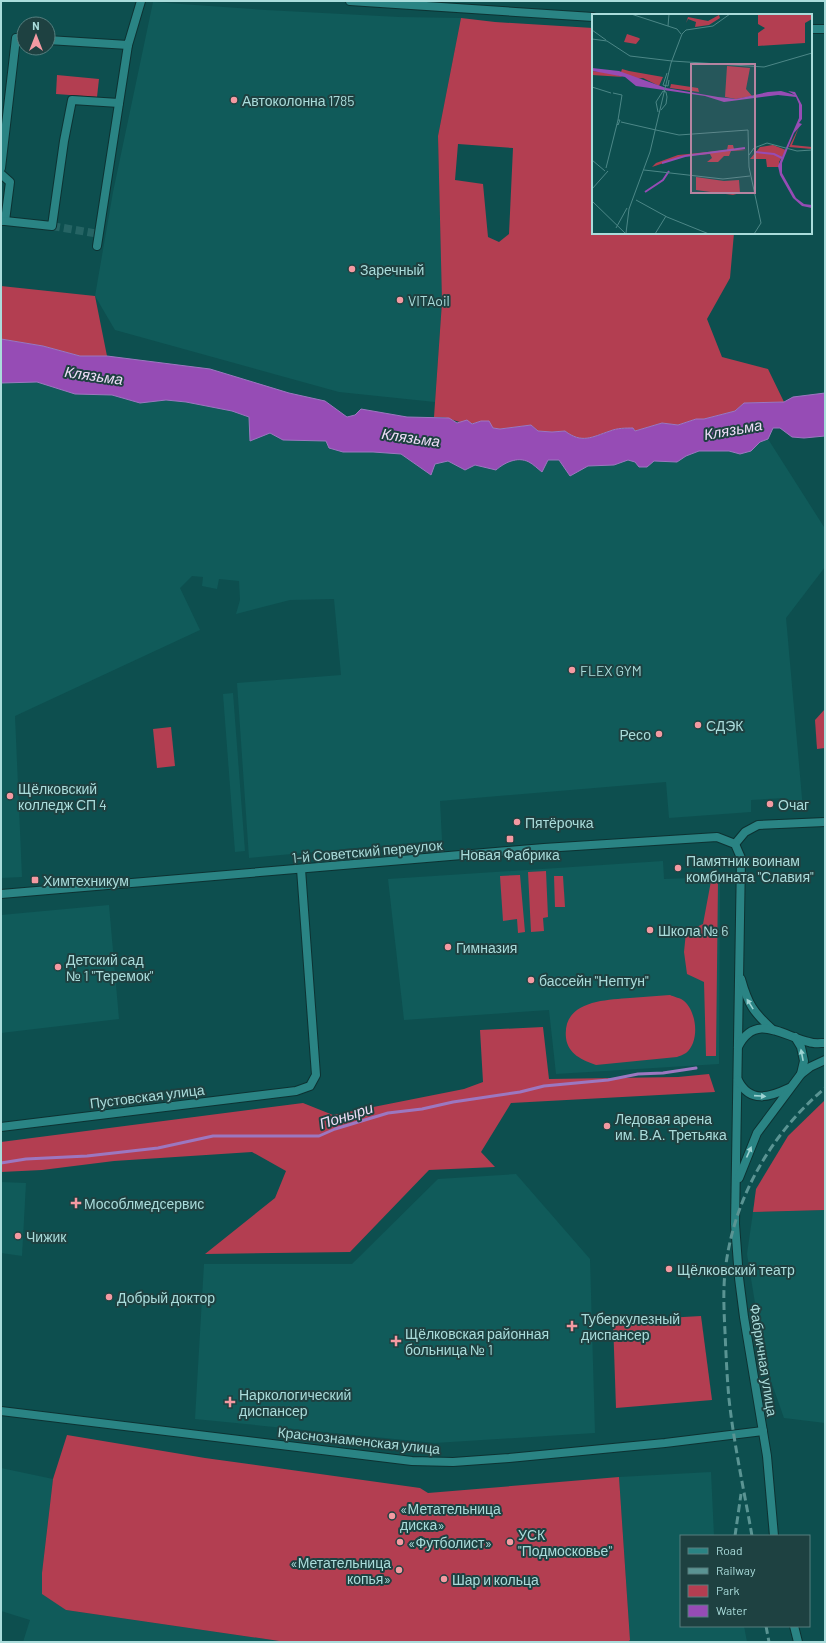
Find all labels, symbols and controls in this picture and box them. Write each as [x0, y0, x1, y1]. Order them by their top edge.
inset map [592, 14, 812, 234]
north arrow [16, 16, 56, 56]
text: N [32, 19, 40, 32]
place label: Автоколонна 1785 [242, 92, 354, 109]
marker: Автоколонна 1785 [229, 95, 239, 105]
place label: Заречный [360, 261, 424, 278]
marker: Заречный [347, 264, 357, 274]
place label: VITAoil [408, 292, 450, 309]
marker: VITAoil [395, 295, 405, 305]
water label: Клязьма [64, 362, 124, 388]
water label: Клязьма [702, 415, 764, 443]
water label: Клязьма [381, 424, 441, 450]
place label: FLEX GYM [580, 662, 642, 679]
marker: FLEX GYM [567, 665, 577, 675]
place label: СДЭК [706, 717, 744, 734]
marker: СДЭК [693, 720, 703, 730]
place label: Ресо [620, 726, 651, 743]
marker: Ресо [654, 729, 664, 739]
place label: Щёлковский колледж СП 4 [18, 780, 107, 813]
marker: Щёлковский колледж СП 4 [5, 791, 15, 801]
place label: Очаг [778, 796, 809, 813]
marker: Очаг [765, 799, 775, 809]
place label: Пятёрочка [525, 814, 594, 831]
marker: Пятёрочка [512, 817, 522, 827]
marker: Новая Фабрика [505, 834, 515, 844]
street label: 1-й Советский переулок [291, 836, 444, 866]
place label: Новая Фабрика [460, 846, 560, 863]
place label: Памятник воинам комбината "Славия" [686, 852, 814, 885]
marker: Памятник воинам комбината "Славия" [673, 863, 683, 873]
place label: Химтехникум [43, 872, 129, 889]
marker: Химтехникум [30, 875, 40, 885]
place label: Школа № 6 [658, 922, 728, 939]
marker: Школа № 6 [645, 925, 655, 935]
place label: Гимназия [456, 939, 517, 956]
marker: Гимназия [443, 942, 453, 952]
place label: Детский сад № 1 "Теремок" [66, 951, 154, 984]
marker: Детский сад № 1 "Теремок" [53, 962, 63, 972]
place label: бассейн "Нептун" [539, 972, 649, 989]
marker: бассейн "Нептун" [526, 975, 536, 985]
one-way arrow [746, 998, 753, 1009]
one-way arrow [799, 1049, 805, 1061]
street label: Пустовская улица [89, 1081, 205, 1111]
one-way arrow [754, 1092, 766, 1099]
water label: Поныри [317, 1098, 376, 1132]
place label: Ледовая арена им. В.А. Третьяка [615, 1110, 727, 1143]
marker: Ледовая арена им. В.А. Третьяка [602, 1121, 612, 1131]
one-way arrow [746, 1145, 752, 1157]
place label: Мособлмедсервис [84, 1195, 204, 1212]
marker: Мособлмедсервис [71, 1198, 81, 1208]
place label: Чижик [26, 1228, 67, 1245]
marker: Чижик [13, 1231, 23, 1241]
place label: Щёлковский театр [677, 1261, 795, 1278]
marker: Щёлковский театр [664, 1264, 674, 1274]
place label: Добрый доктор [117, 1289, 215, 1306]
marker: Добрый доктор [104, 1292, 114, 1302]
street label: Фабричная улица [747, 1303, 781, 1418]
place label: Туберкулезный диспансер [581, 1310, 680, 1343]
marker: Туберкулезный диспансер [566, 1320, 578, 1332]
place label: Щёлковская районная больница № 1 [405, 1325, 549, 1358]
marker: Щёлковская районная больница № 1 [390, 1335, 402, 1347]
place label: Наркологический диспансер [239, 1386, 351, 1419]
marker: Наркологический диспансер [224, 1396, 236, 1408]
street label: Краснознаменская улица [277, 1423, 441, 1457]
place label: «Метательница диска» [400, 1500, 501, 1533]
marker: «Метательница диска» [387, 1511, 397, 1521]
place label: УСК "Подмосковье" [518, 1526, 612, 1559]
place label: «Футболист» [408, 1534, 492, 1551]
legend [680, 1535, 810, 1627]
marker: «Футболист» [395, 1537, 405, 1547]
marker: УСК "Подмосковье" [505, 1537, 515, 1547]
text: Road [716, 1543, 743, 1557]
place label: «Метательница копья» [290, 1554, 391, 1587]
text: Railway [716, 1563, 756, 1577]
marker: «Метательница копья» [394, 1565, 404, 1575]
place label: Шар и кольца [452, 1571, 539, 1588]
marker: Шар и кольца [439, 1574, 449, 1584]
text: Park [716, 1583, 740, 1597]
text: Water [716, 1603, 748, 1617]

